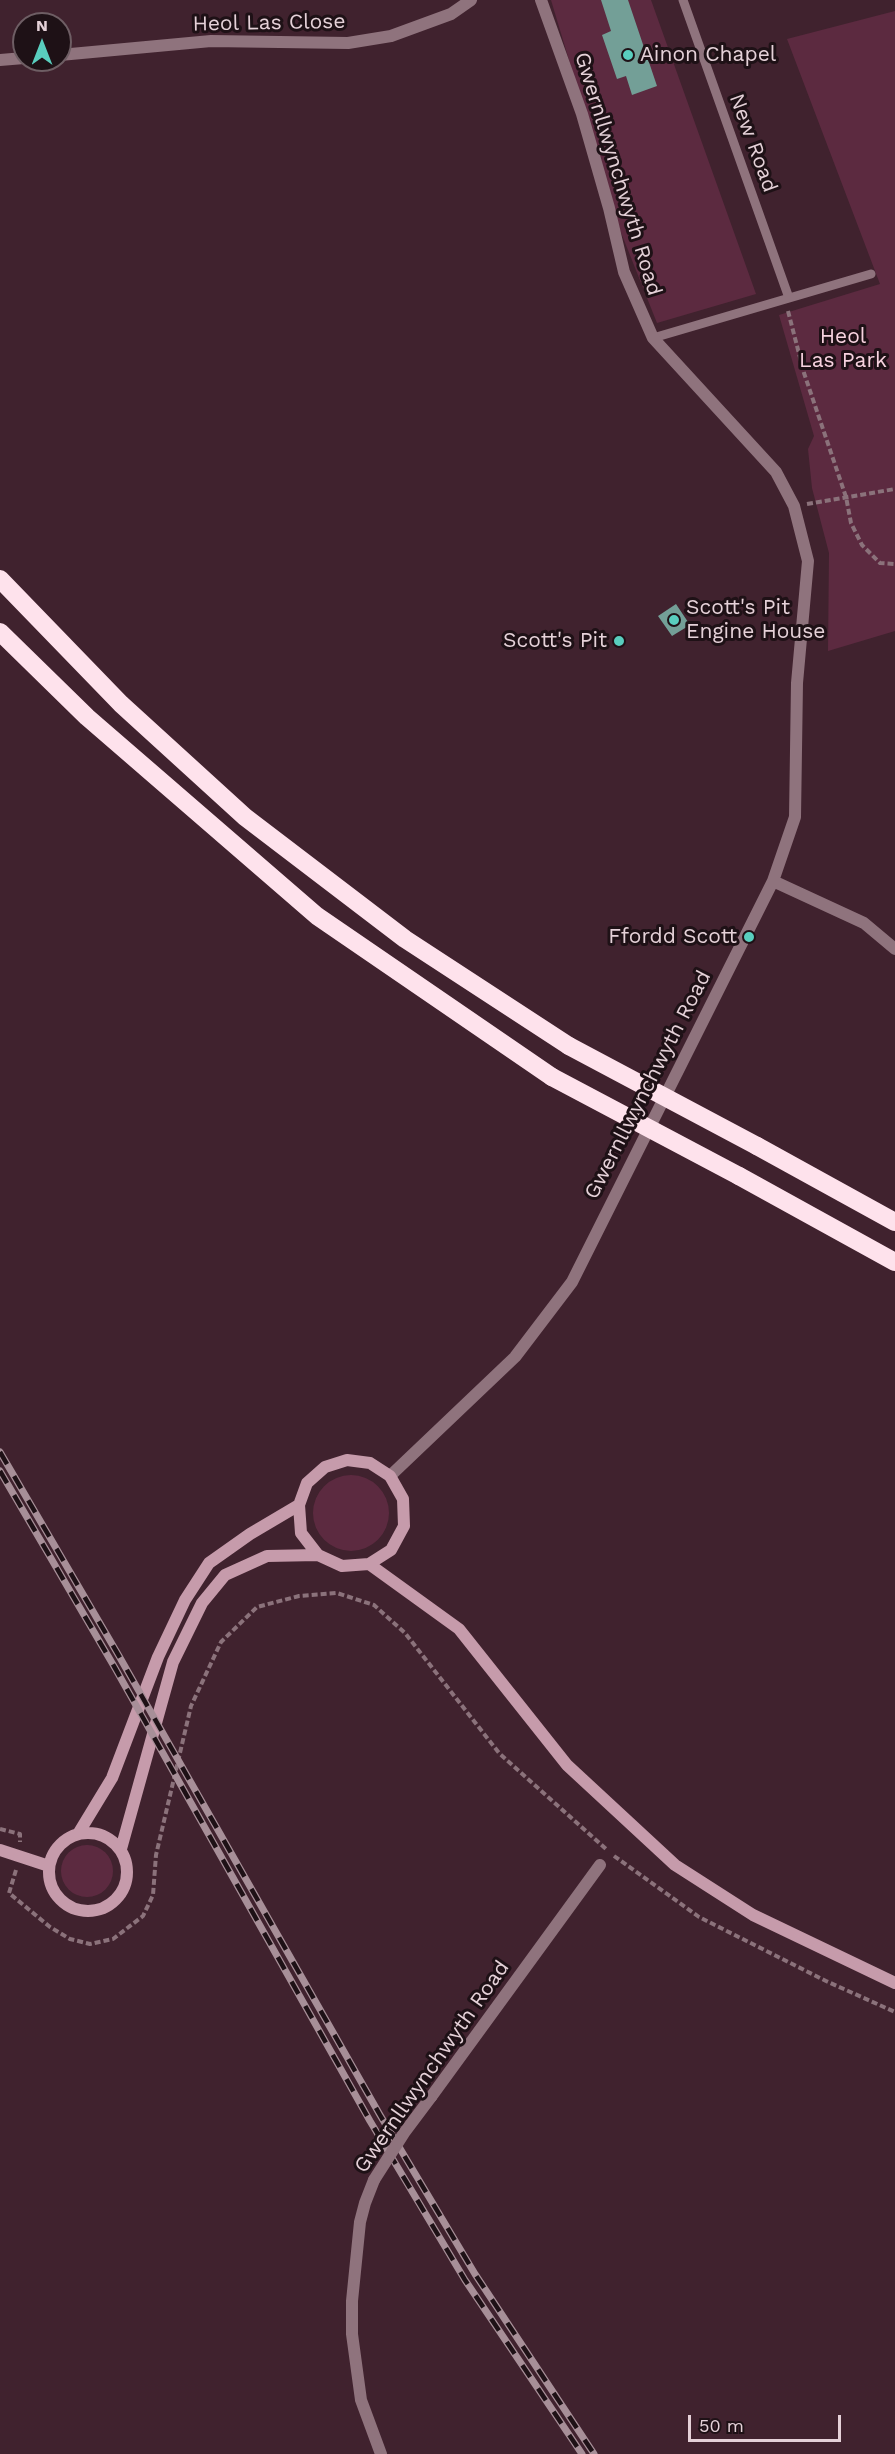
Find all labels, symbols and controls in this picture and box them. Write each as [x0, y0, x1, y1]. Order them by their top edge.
street label: Heol Las Close [192, 9, 346, 37]
north arrow [12, 12, 72, 72]
text: N [36, 16, 48, 35]
place label: Ainon Chapel [640, 42, 776, 68]
marker: Ainon Chapel [621, 48, 635, 62]
street label: Gwernllwynchwyth Road [569, 49, 667, 299]
street label: New Road [724, 90, 782, 196]
park label: Heol Las Park [799, 324, 887, 374]
place label: Scott's Pit Engine House [686, 595, 825, 645]
marker: Scott's Pit Engine House [667, 613, 681, 627]
place label: Scott's Pit [503, 628, 607, 654]
marker: Scott's Pit [612, 634, 626, 648]
place label: Ffordd Scott [608, 924, 737, 950]
marker: Ffordd Scott [742, 930, 756, 944]
street label: Gwernllwynchwyth Road [579, 966, 717, 1204]
street label: Gwernllwynchwyth Road [349, 1956, 515, 2178]
scale bar [691, 2403, 844, 2441]
text: 50 m [699, 2415, 744, 2436]

